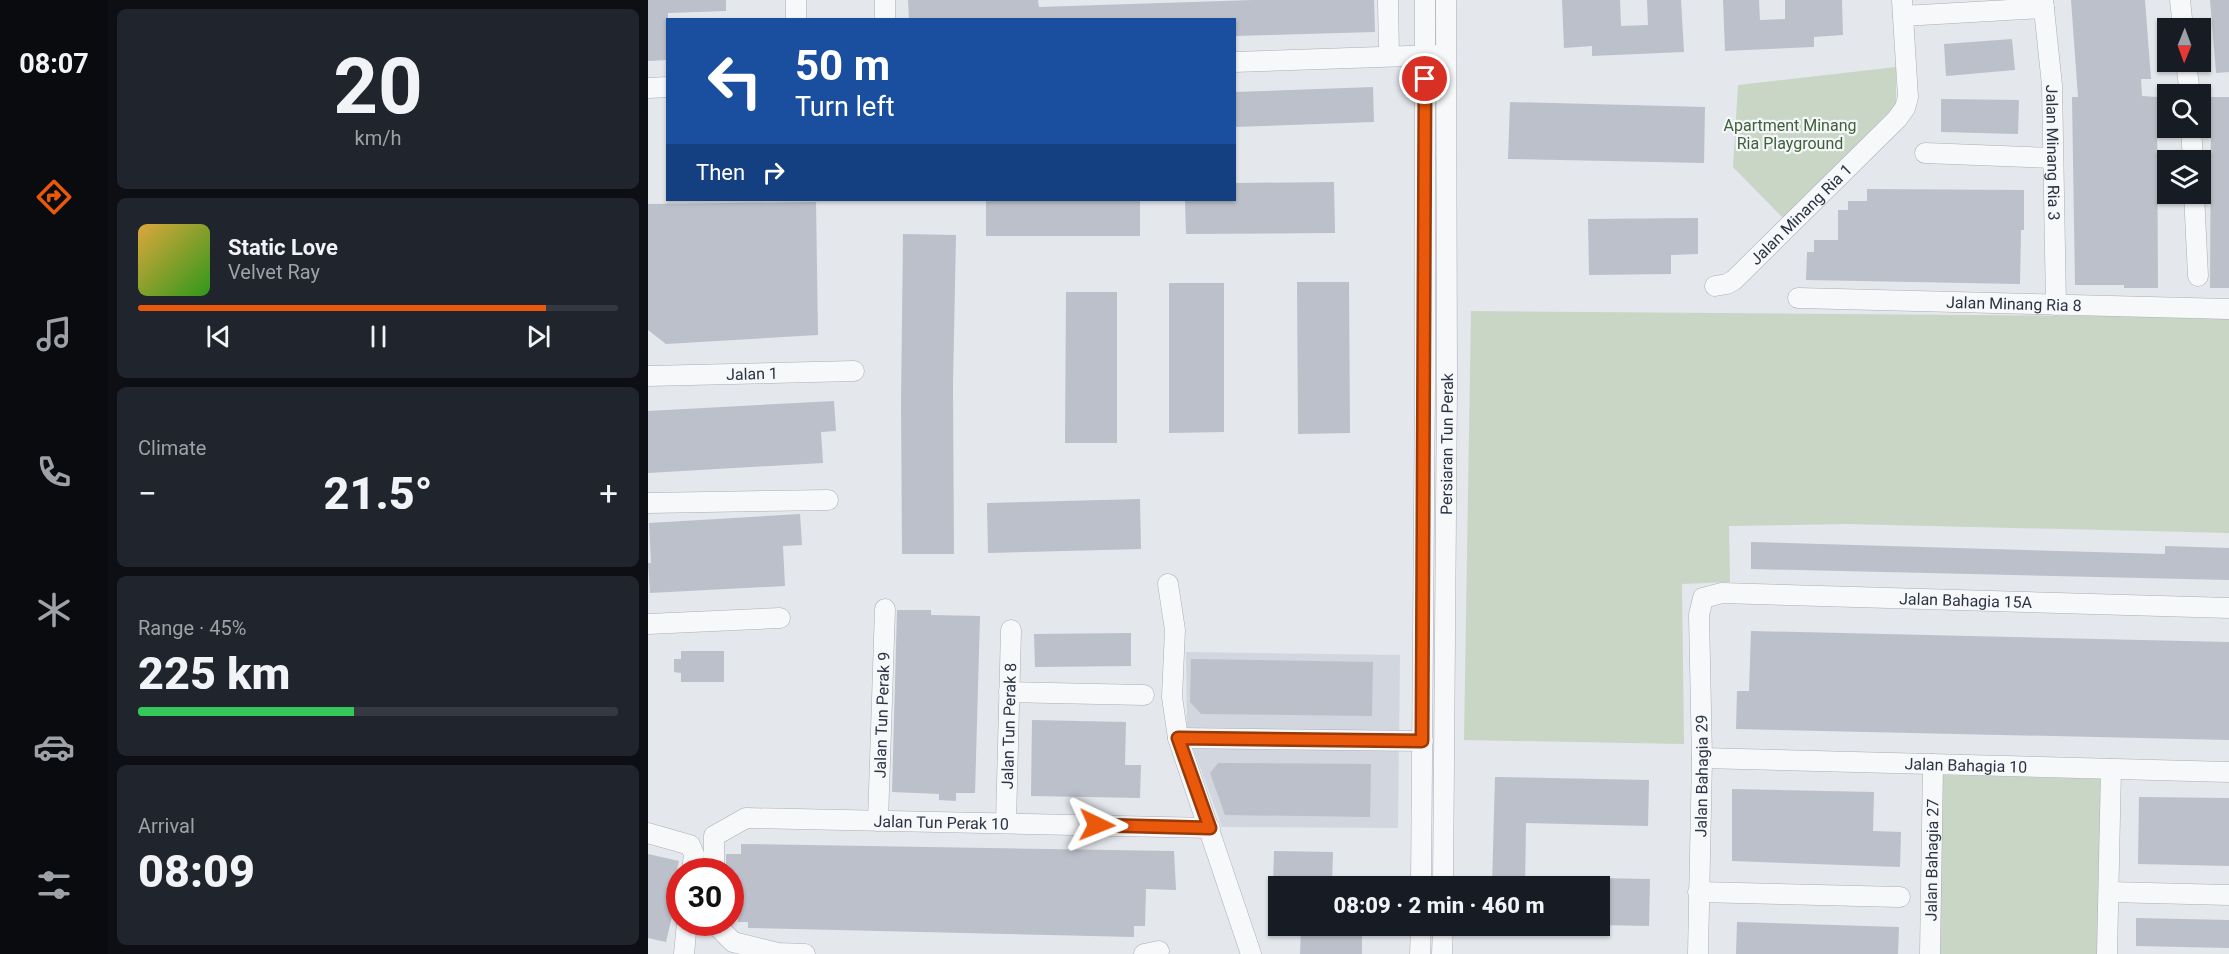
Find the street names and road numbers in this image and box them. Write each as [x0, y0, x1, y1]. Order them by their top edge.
street label: Jalan Minang Ria 3 [2042, 85, 2064, 220]
street label: Jalan Minang Ria 1 [1746, 160, 1856, 268]
street label: Jalan Minang Ria 8 [1946, 292, 2082, 315]
street label: Jalan 1 [726, 363, 778, 384]
street label: Persiaran Tun Perak [1436, 372, 1457, 515]
street label: Jalan Bahagia 15A [1899, 589, 2033, 612]
street label: Jalan Tun Perak 9 [870, 652, 893, 779]
street label: Jalan Tun Perak 8 [997, 663, 1020, 789]
street label: Jalan Bahagia 29 [1691, 715, 1712, 838]
street label: Jalan Bahagia 10 [1904, 754, 2027, 776]
street label: Jalan Bahagia 27 [1921, 799, 1942, 921]
street label: Jalan Tun Perak 10 [873, 811, 1009, 833]

